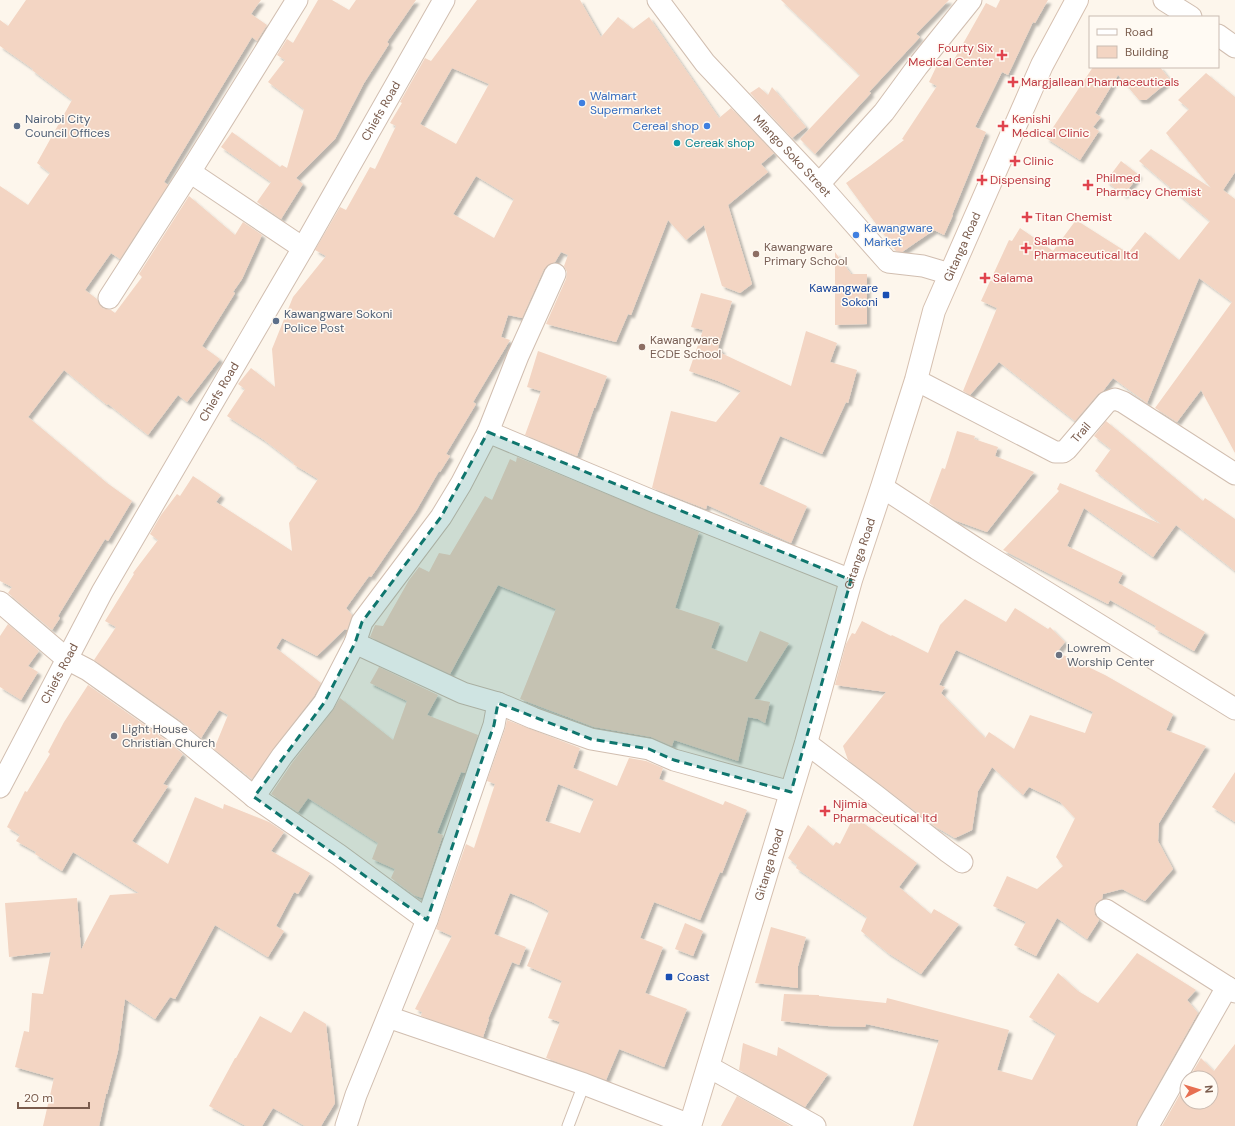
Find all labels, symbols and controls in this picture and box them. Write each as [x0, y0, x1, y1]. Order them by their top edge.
legend [1089, 16, 1219, 68]
text: Road [1125, 24, 1153, 40]
place label: Fourty Six Medical Center [908, 40, 994, 70]
text: Building [1125, 44, 1169, 60]
marker: Fourty Six Medical Center [996, 49, 1008, 61]
place label: Margjallean Pharmaceuticals [1021, 74, 1179, 90]
marker: Margjallean Pharmaceuticals [1008, 77, 1018, 87]
street label: Chiefs Road [358, 78, 404, 144]
place label: Walmart Supermarket [590, 88, 661, 118]
marker: Walmart Supermarket [577, 98, 587, 108]
place label: Nairobi City Council Offices [25, 111, 110, 141]
street label: Mlango Soko Street [750, 111, 835, 201]
place label: Kenishi Medical Clinic [1012, 111, 1090, 141]
place label: Cereal shop [633, 118, 699, 134]
marker: Kenishi Medical Clinic [997, 120, 1009, 132]
marker: Nairobi City Council Offices [12, 121, 22, 131]
marker: Cereal shop [702, 121, 712, 131]
place label: Cereak shop [685, 135, 755, 151]
marker: Cereak shop [672, 138, 682, 148]
place label: Clinic [1023, 153, 1054, 169]
marker: Clinic [1010, 156, 1020, 166]
place label: Philmed Pharmacy Chemist [1096, 170, 1201, 200]
place label: Dispensing [990, 172, 1051, 188]
marker: Dispensing [977, 175, 987, 185]
marker: Philmed Pharmacy Chemist [1083, 180, 1093, 190]
street label: Gitanga Road [940, 209, 984, 284]
place label: Titan Chemist [1035, 209, 1113, 225]
marker: Titan Chemist [1022, 212, 1032, 222]
place label: Kawangware Market [864, 220, 933, 250]
marker: Kawangware Market [851, 230, 861, 240]
place label: Salama Pharmaceutical ltd [1034, 233, 1138, 263]
place label: Kawangware Primary School [764, 239, 847, 269]
marker: Salama Pharmaceutical ltd [1021, 243, 1031, 253]
marker: Kawangware Primary School [751, 249, 761, 259]
place label: Salama [993, 270, 1033, 286]
marker: Salama [980, 273, 990, 283]
place label: Kawangware Sokoni [809, 280, 878, 310]
marker: Kawangware Sokoni [881, 290, 891, 300]
place label: Kawangware Sokoni Police Post [284, 306, 393, 336]
marker: Kawangware Sokoni Police Post [271, 316, 281, 326]
place label: Kawangware ECDE School [650, 332, 721, 362]
marker: Kawangware ECDE School [637, 342, 647, 352]
street label: Chiefs Road [195, 359, 243, 424]
street label: Trail [1067, 419, 1094, 446]
street label: Gitanga Road [841, 516, 879, 591]
street label: Chiefs Road [37, 640, 82, 707]
place label: Lowrem Worship Center [1067, 640, 1155, 670]
marker: Lowrem Worship Center [1054, 650, 1064, 660]
place label: Light House Christian Church [122, 721, 215, 751]
marker: Light House Christian Church [109, 731, 119, 741]
place label: Njimia Pharmaceutical ltd [833, 796, 937, 826]
marker: Njimia Pharmaceutical ltd [820, 806, 830, 816]
street label: Gitanga Road [751, 827, 788, 903]
place label: Coast [677, 969, 710, 985]
marker: Coast [664, 972, 674, 982]
north arrow [1179, 1070, 1219, 1110]
scale bar [18, 1084, 89, 1110]
text: N [1202, 1085, 1216, 1094]
text: 20 m [24, 1090, 53, 1106]

